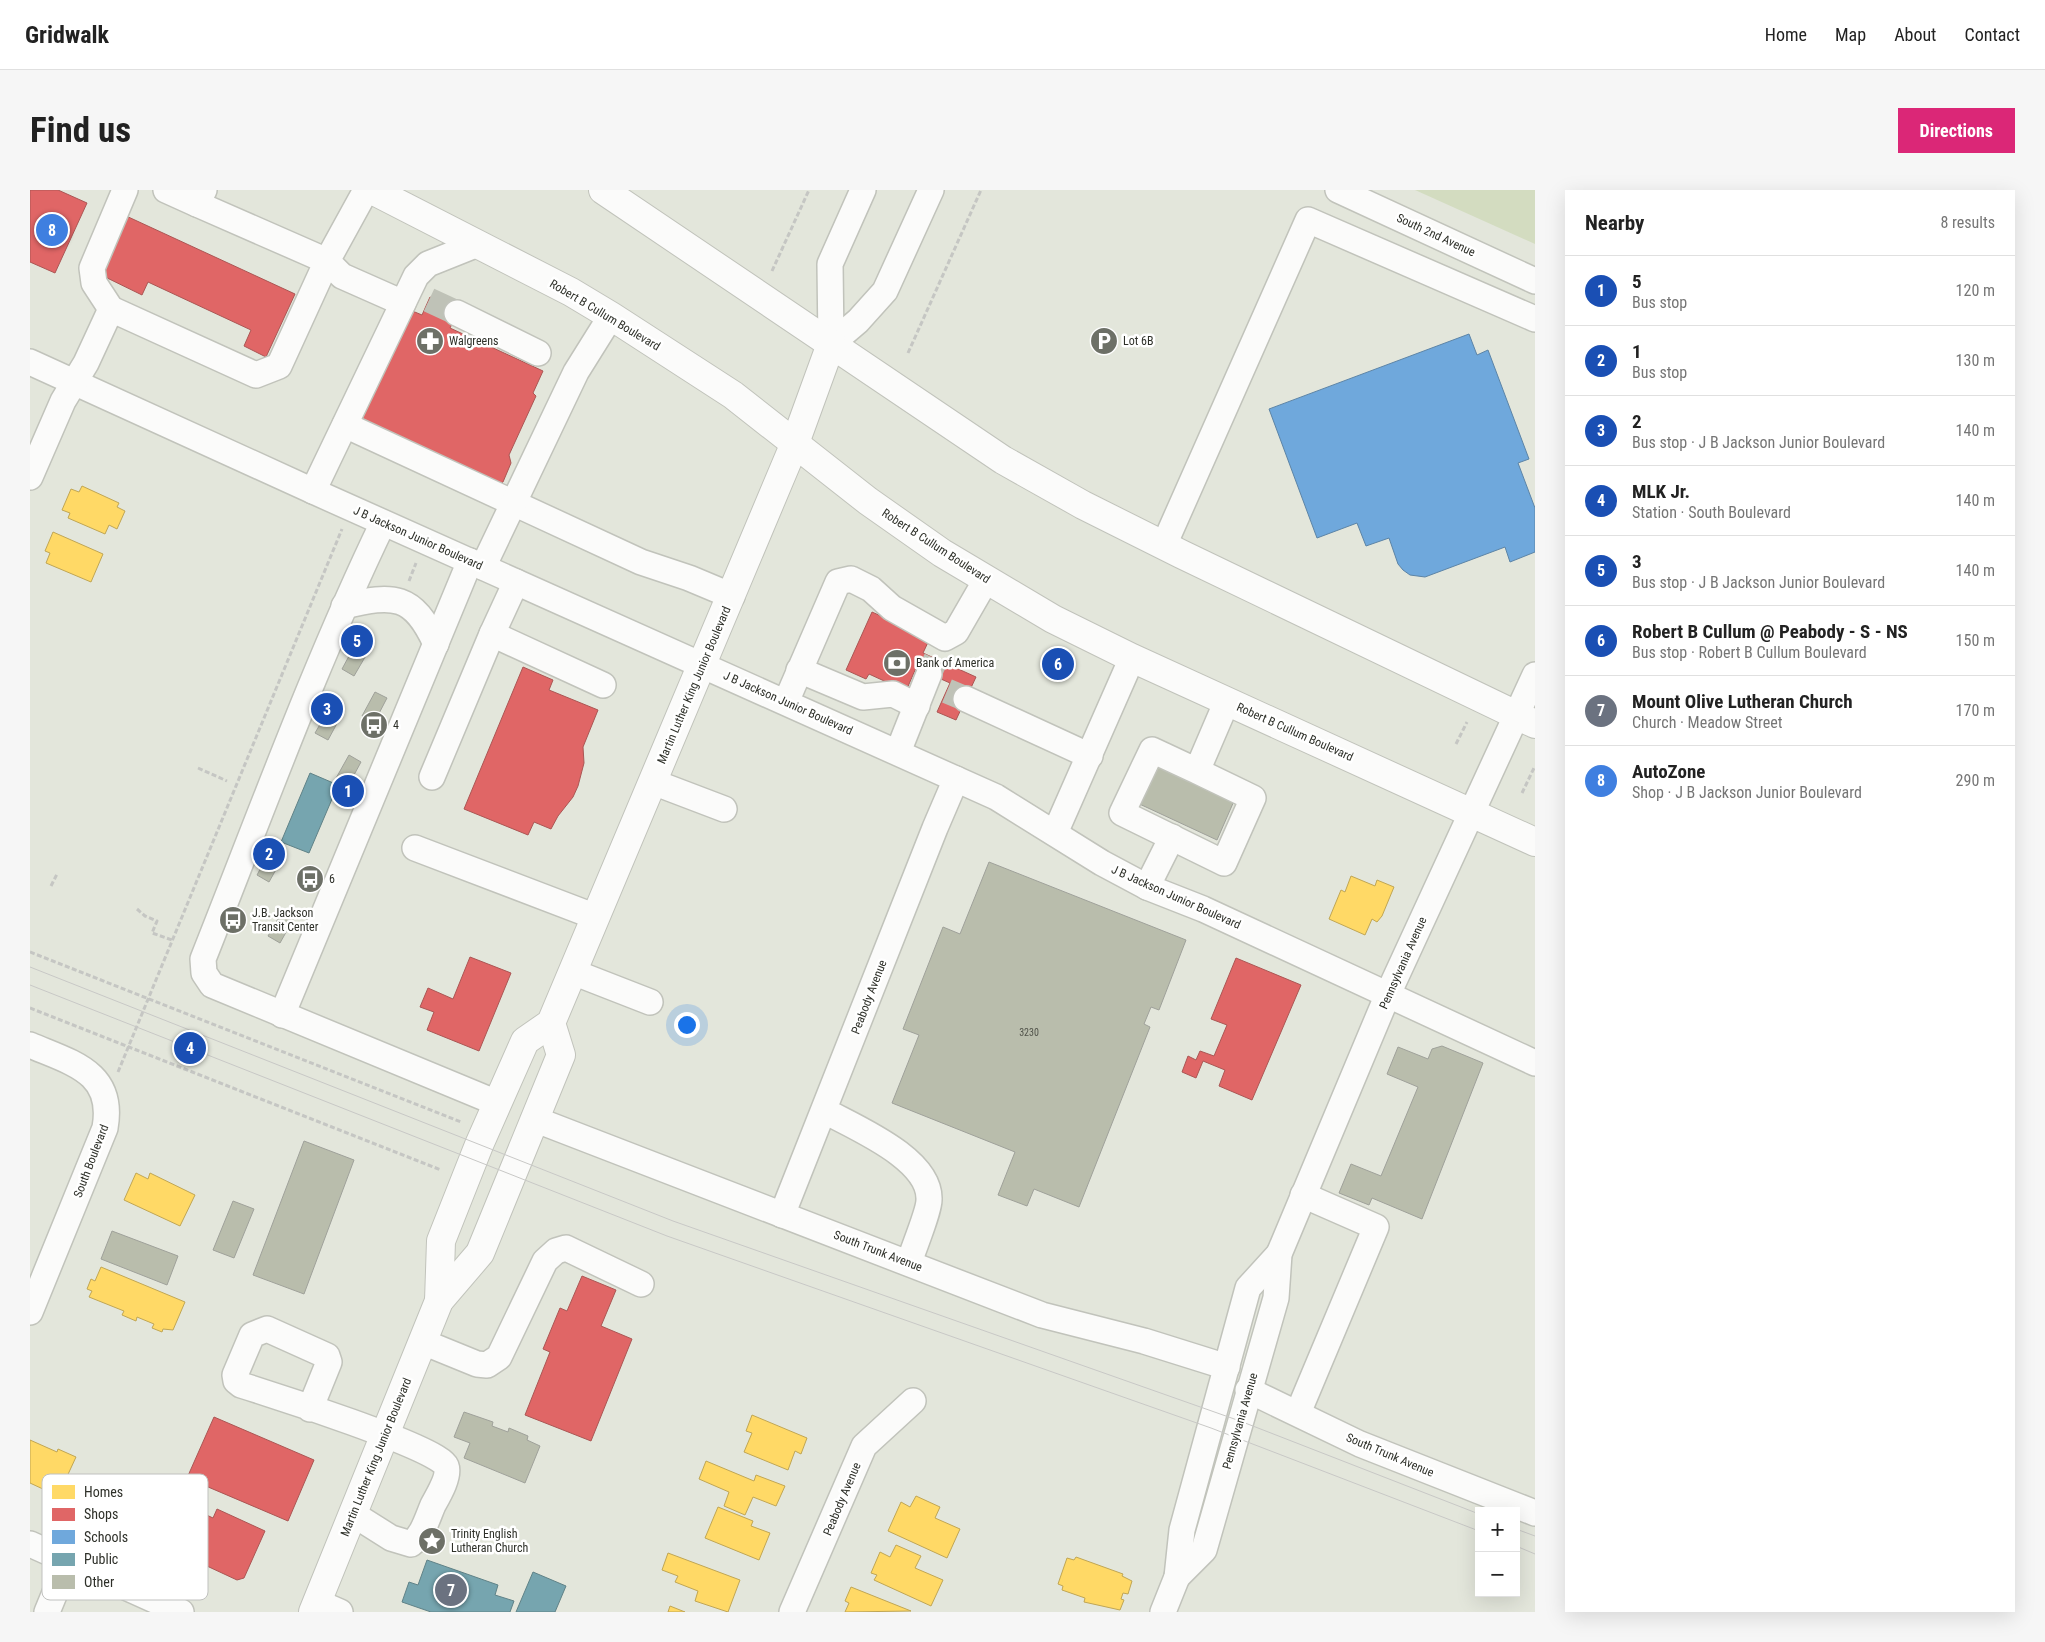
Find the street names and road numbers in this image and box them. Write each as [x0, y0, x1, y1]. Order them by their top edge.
street label: South 2nd Avenue [1394, 211, 1478, 259]
street label: Robert B Cullum Boulevard [547, 277, 663, 354]
street label: J B Jackson Junior Boulevard [351, 503, 485, 573]
street label: Robert B Cullum Boulevard [879, 506, 993, 586]
street label: Martin Luther King Junior Boulevard [654, 604, 734, 766]
street label: J B Jackson Junior Boulevard [721, 668, 855, 738]
street label: Robert B Cullum Boulevard [1235, 700, 1356, 764]
street label: J B Jackson Junior Boulevard [1109, 862, 1243, 932]
street label: Pennsylvania Avenue [1376, 914, 1430, 1011]
street label: Peabody Avenue [848, 958, 890, 1036]
street label: South Boulevard [71, 1122, 111, 1200]
street label: South Trunk Avenue [832, 1228, 925, 1274]
street label: Pennsylvania Avenue [1220, 1371, 1261, 1471]
street label: Martin Luther King Junior Boulevard [338, 1376, 414, 1538]
street label: South Trunk Avenue [1344, 1430, 1436, 1480]
street label: Peabody Avenue [820, 1460, 864, 1538]

